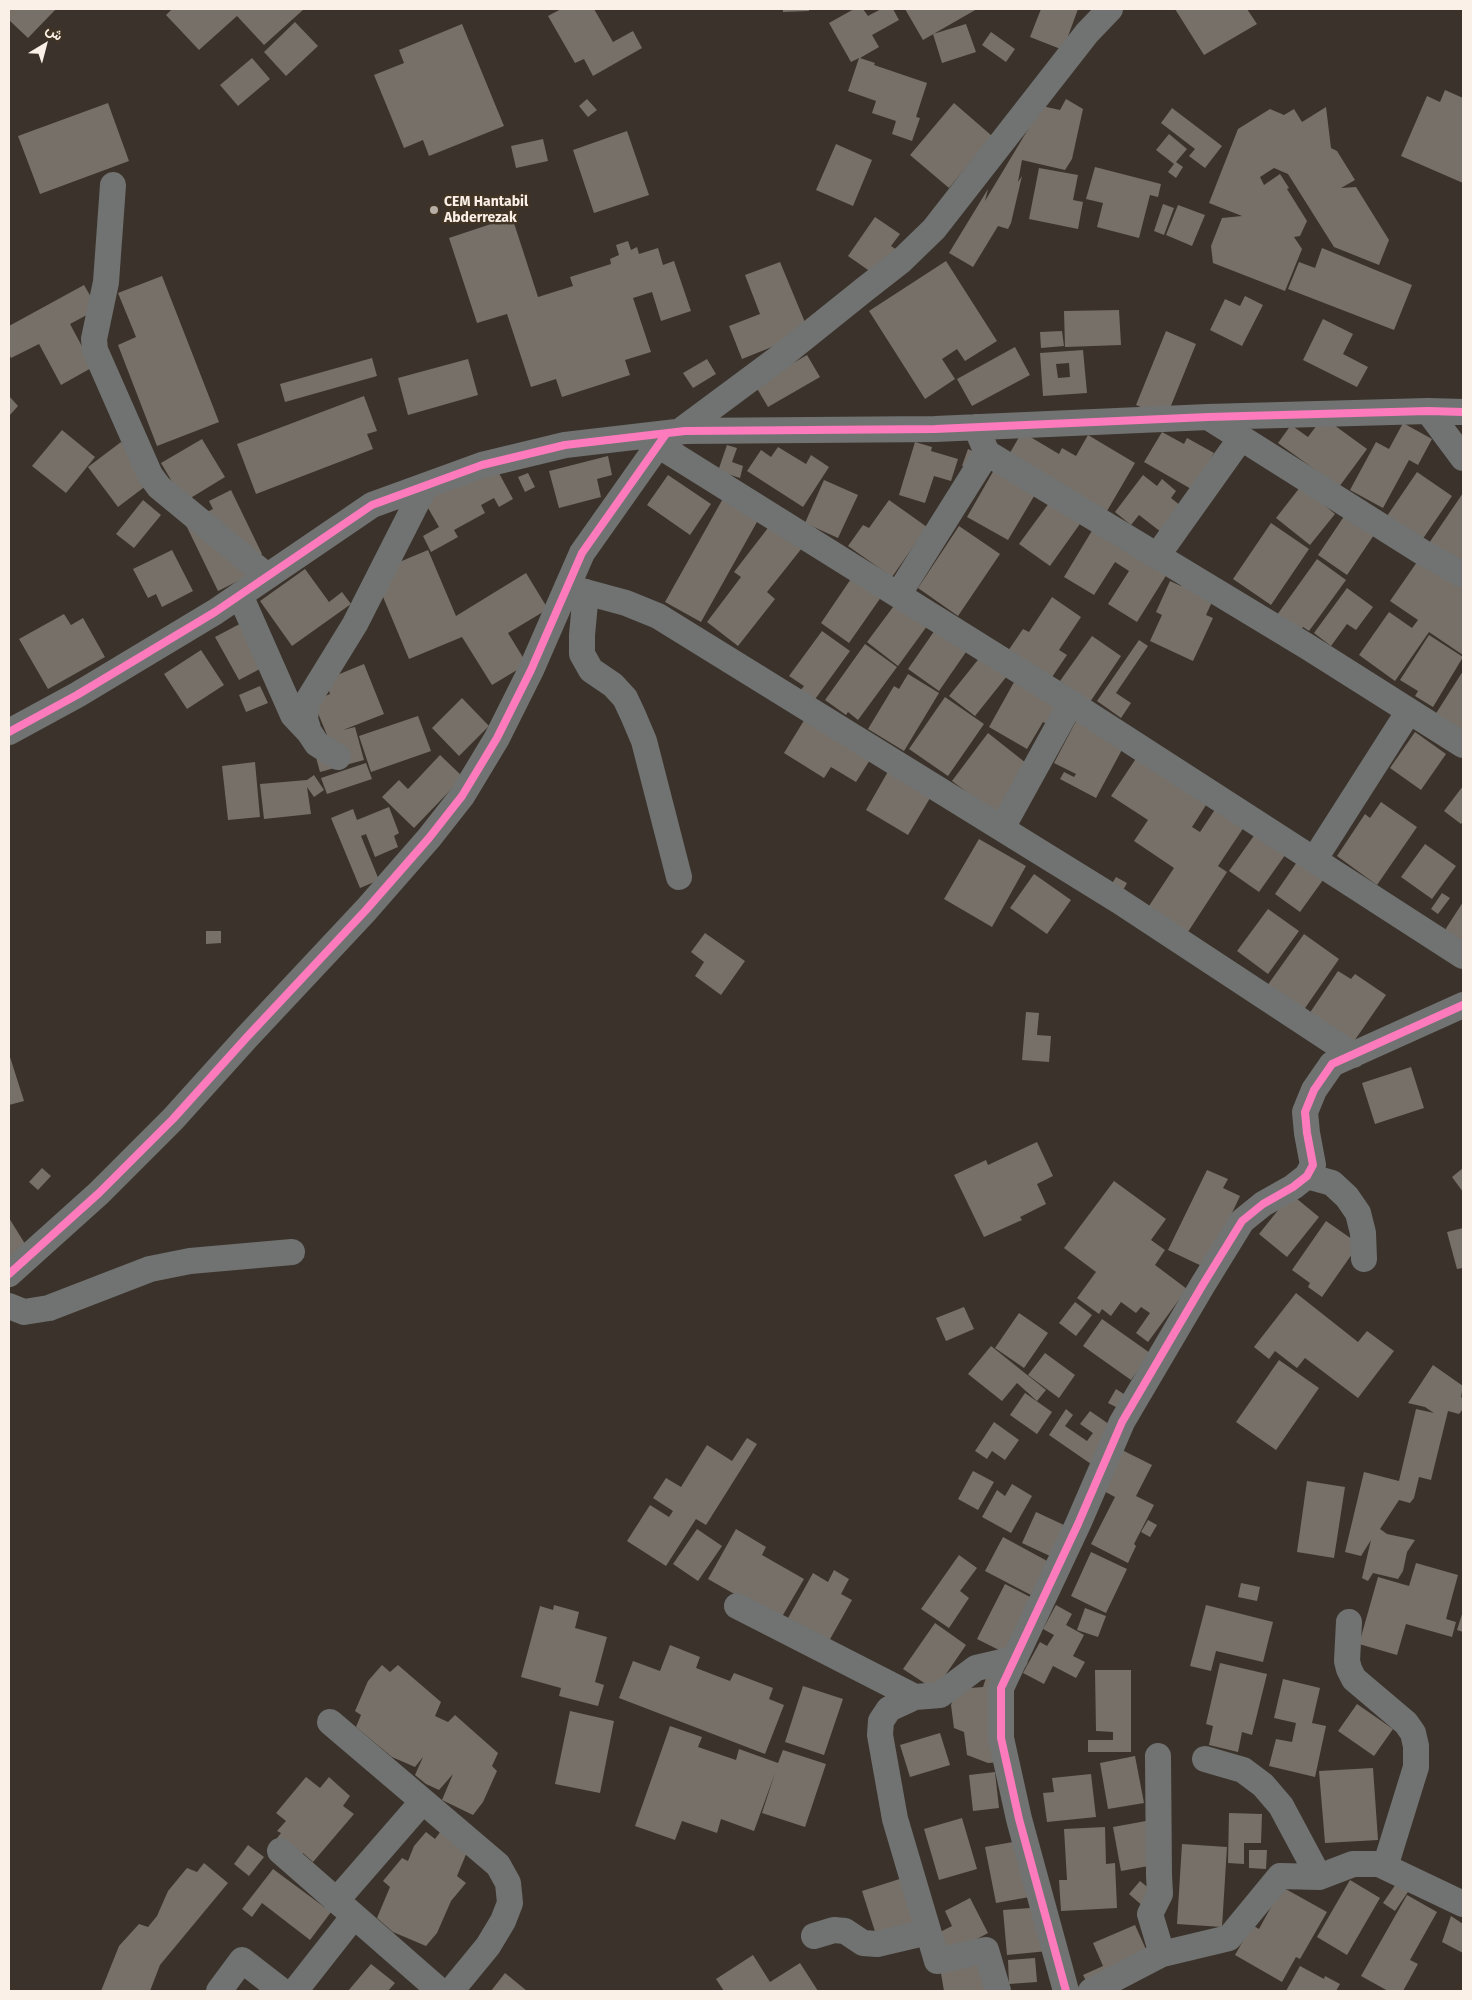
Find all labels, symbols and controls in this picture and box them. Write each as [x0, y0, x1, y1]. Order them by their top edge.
north arrow [20, 20, 70, 70]
text: ش [42, 21, 66, 44]
place label: CEM Hantabil Abderrezak [444, 194, 528, 226]
marker: CEM Hantabil Abderrezak [428, 204, 440, 216]

